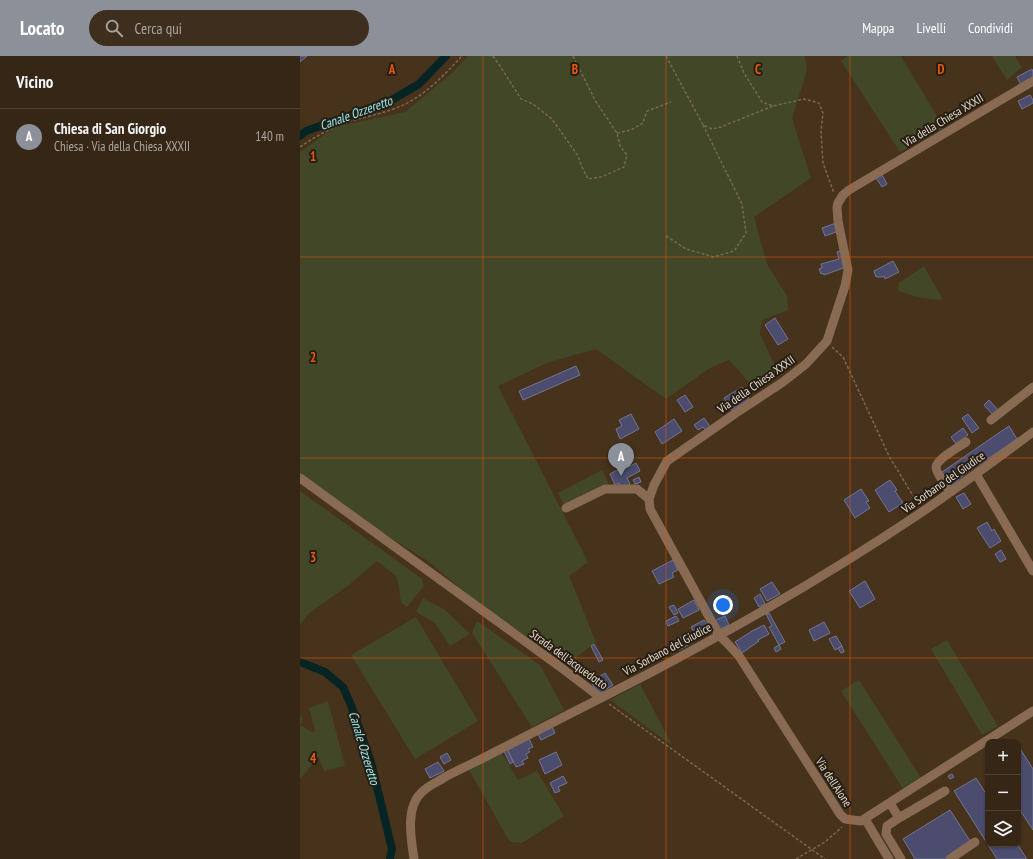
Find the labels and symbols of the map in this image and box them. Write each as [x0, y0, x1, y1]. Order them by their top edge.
text: A [388, 61, 396, 78]
text: B [572, 61, 578, 78]
text: C [755, 61, 761, 78]
text: D [938, 61, 945, 78]
street label: Via della Chiesa XXXII [899, 90, 986, 150]
water label: Canale Ozzeretto [317, 92, 396, 134]
text: 1 [310, 148, 316, 165]
text: 2 [310, 349, 316, 366]
street label: Via della Chiesa XXXII [714, 352, 798, 417]
pin: A [608, 443, 634, 476]
street label: Via Sorbano del Giudice [898, 448, 988, 517]
text: 3 [310, 549, 316, 566]
your location [713, 595, 733, 615]
street label: Via Sorbano del Giudice [619, 619, 714, 679]
street label: Strada dell'acquedotto [527, 626, 611, 692]
water label: Canale Ozzeretto [345, 709, 384, 788]
text: 4 [310, 750, 317, 767]
street label: Via dell'Aione [812, 754, 856, 810]

